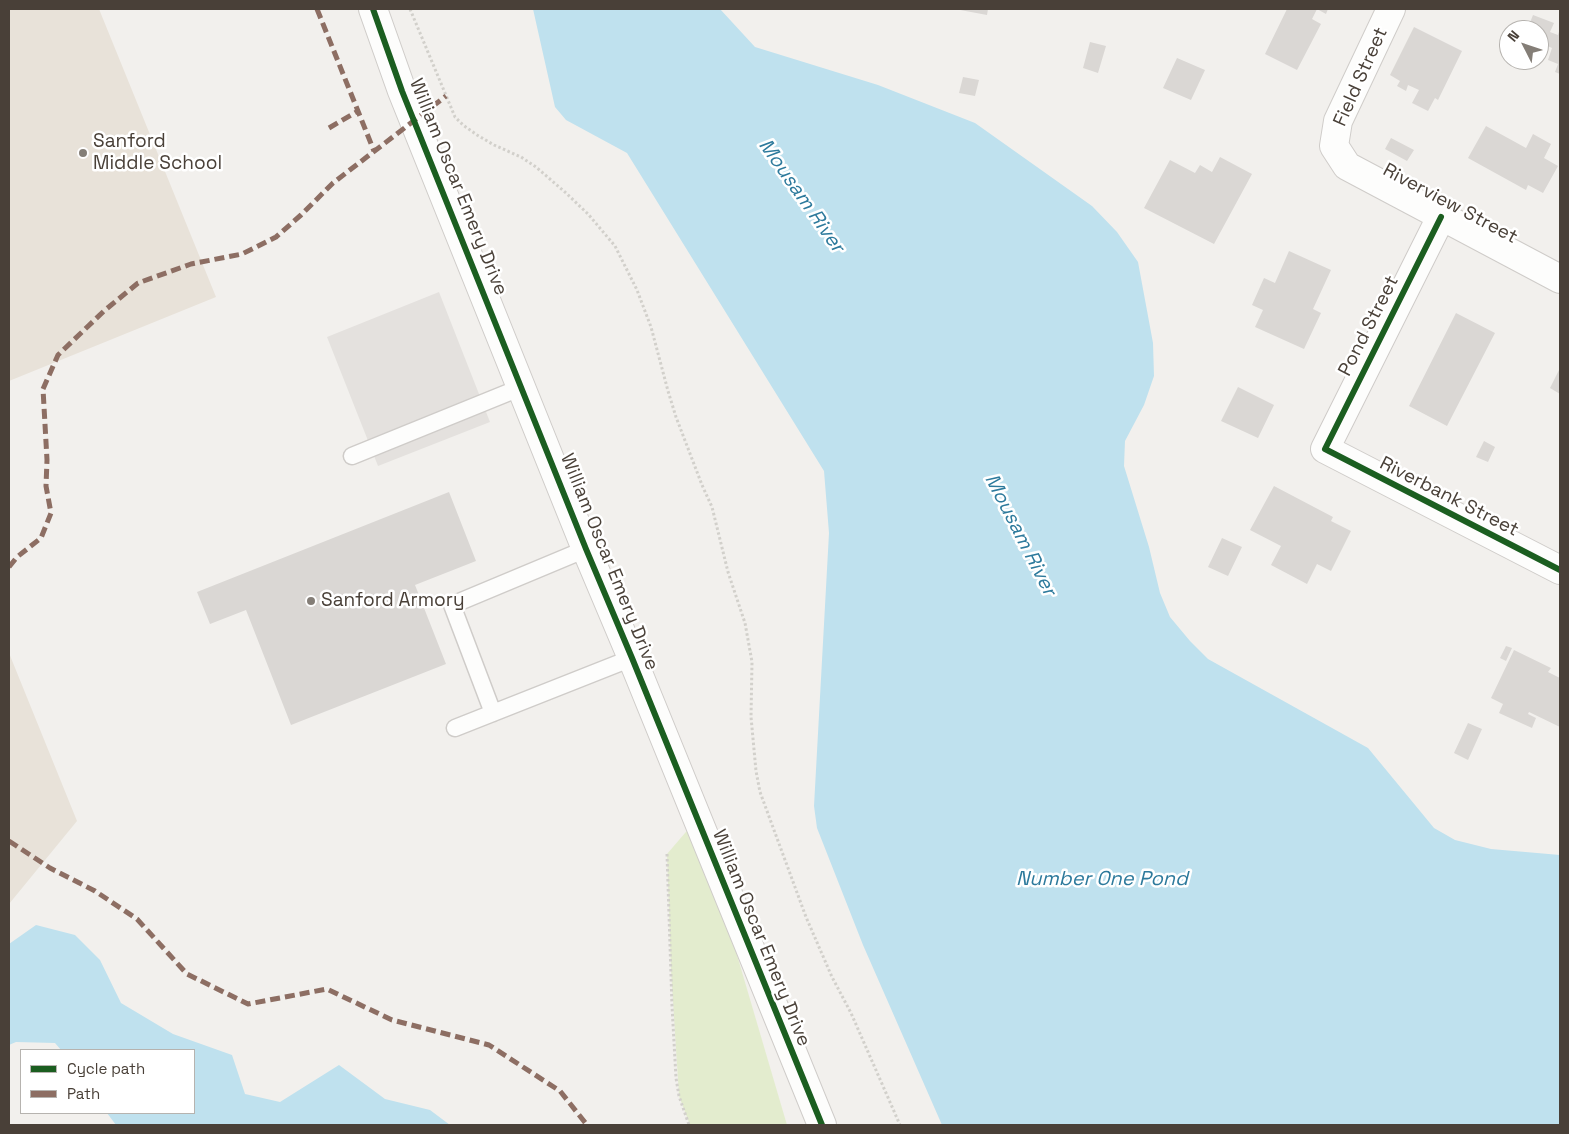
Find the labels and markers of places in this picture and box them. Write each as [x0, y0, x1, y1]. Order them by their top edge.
place label: Sanford Middle School [93, 131, 222, 175]
marker: Sanford Middle School [77, 147, 89, 159]
place label: Sanford Armory [321, 590, 465, 612]
marker: Sanford Armory [305, 595, 317, 607]

